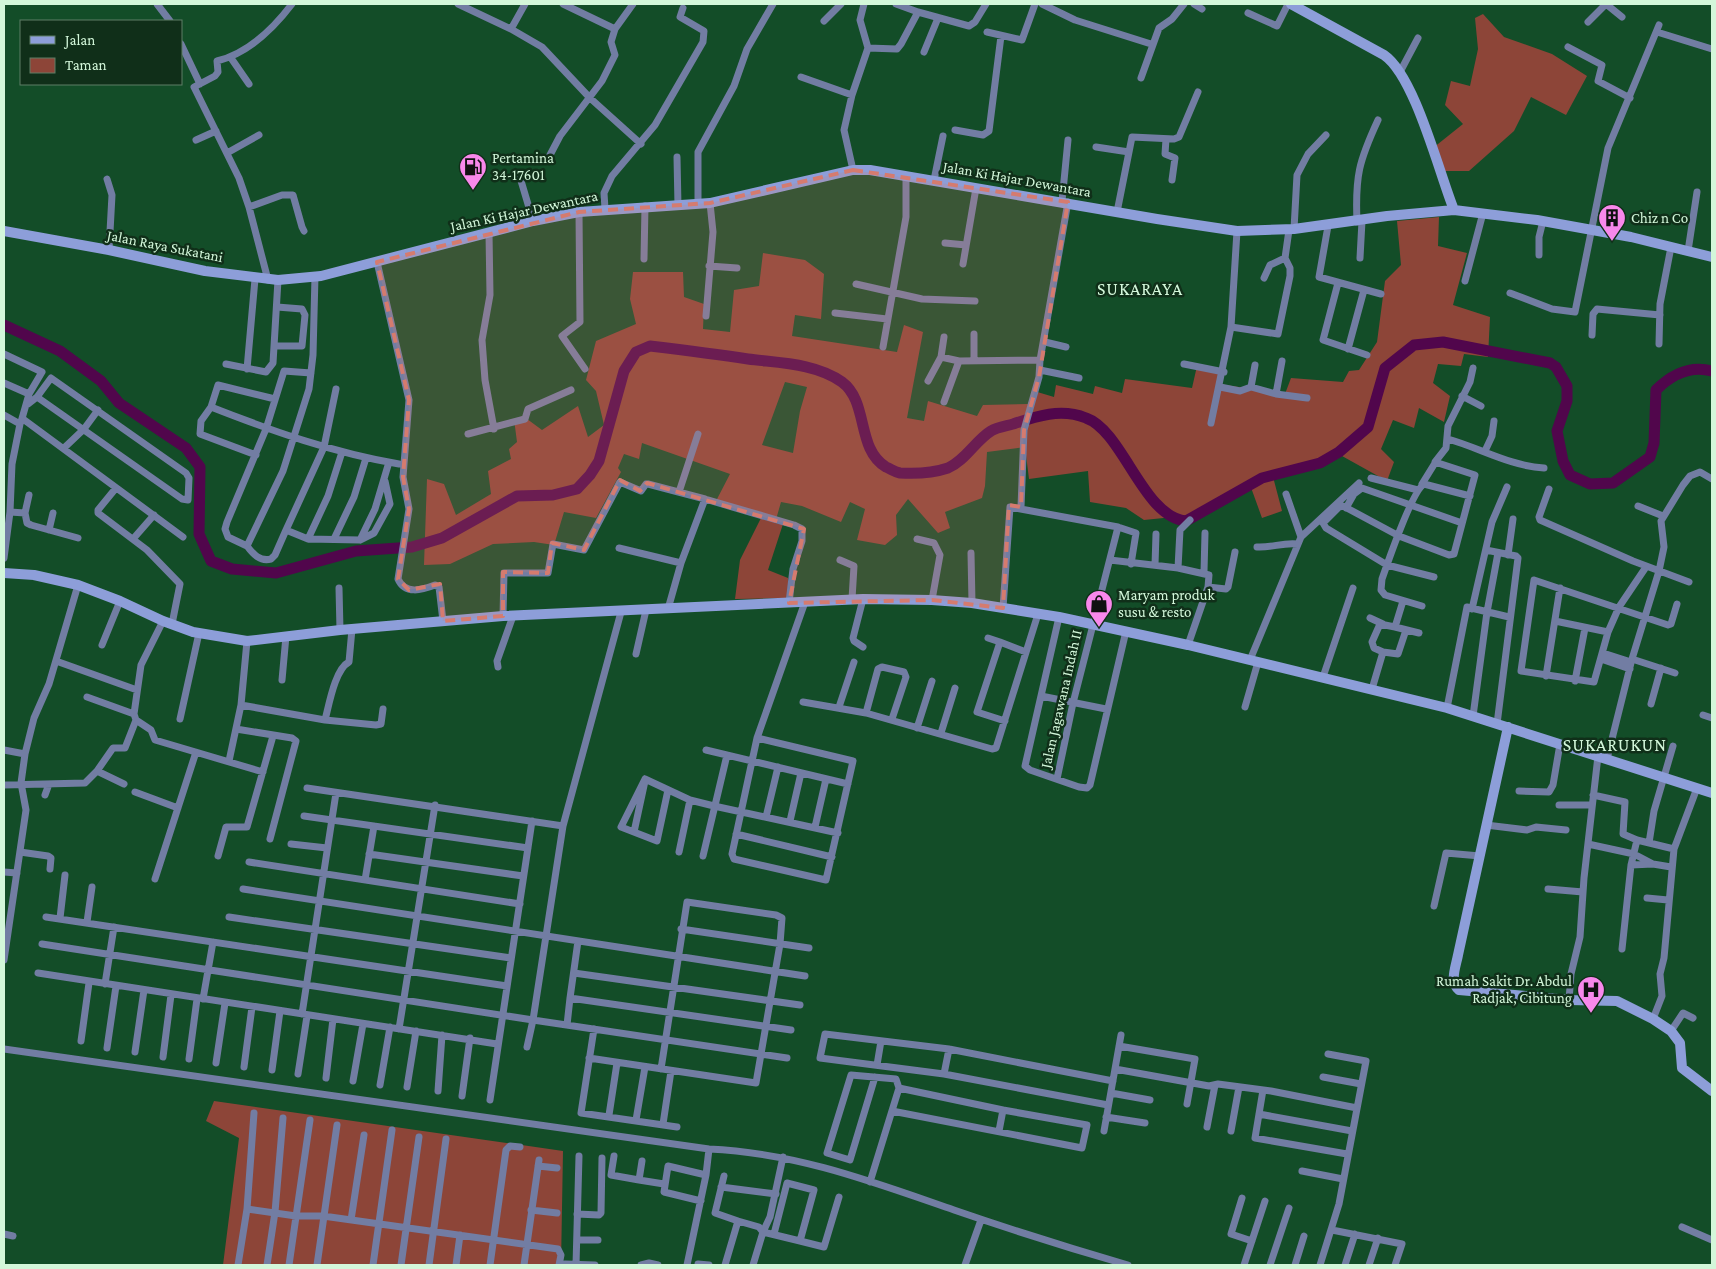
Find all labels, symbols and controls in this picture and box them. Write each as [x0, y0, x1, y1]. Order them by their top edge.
legend [20, 20, 182, 85]
text: Jalan [63, 32, 95, 49]
text: Taman [65, 57, 107, 73]
place label: Pertamina 34-17601 [492, 150, 554, 183]
fuel station icon: Pertamina 34-17601 [458, 152, 488, 191]
street label: Jalan Ki Hajar Dewantara [939, 158, 1092, 201]
street label: Jalan Ki Hajar Dewantara [447, 188, 599, 236]
building icon: Chiz n Co [1597, 203, 1627, 242]
place label: Chiz n Co [1631, 210, 1688, 226]
street label: Jalan Raya Sukatani [104, 227, 224, 266]
district label: SUKARAYA [1097, 279, 1183, 299]
place label: Maryam produk susu & resto [1118, 587, 1216, 620]
shop icon: Maryam produk susu & resto [1084, 589, 1114, 628]
street label: Jalan Jagawana Indah II [1037, 628, 1086, 772]
district label: SUKARUKUN [1563, 735, 1667, 755]
place label: Rumah Sakit Dr. Abdul Radjak, Cibitung [1436, 973, 1572, 1007]
hospital icon: Rumah Sakit Dr. Abdul Radjak, Cibitung [1576, 975, 1606, 1014]

